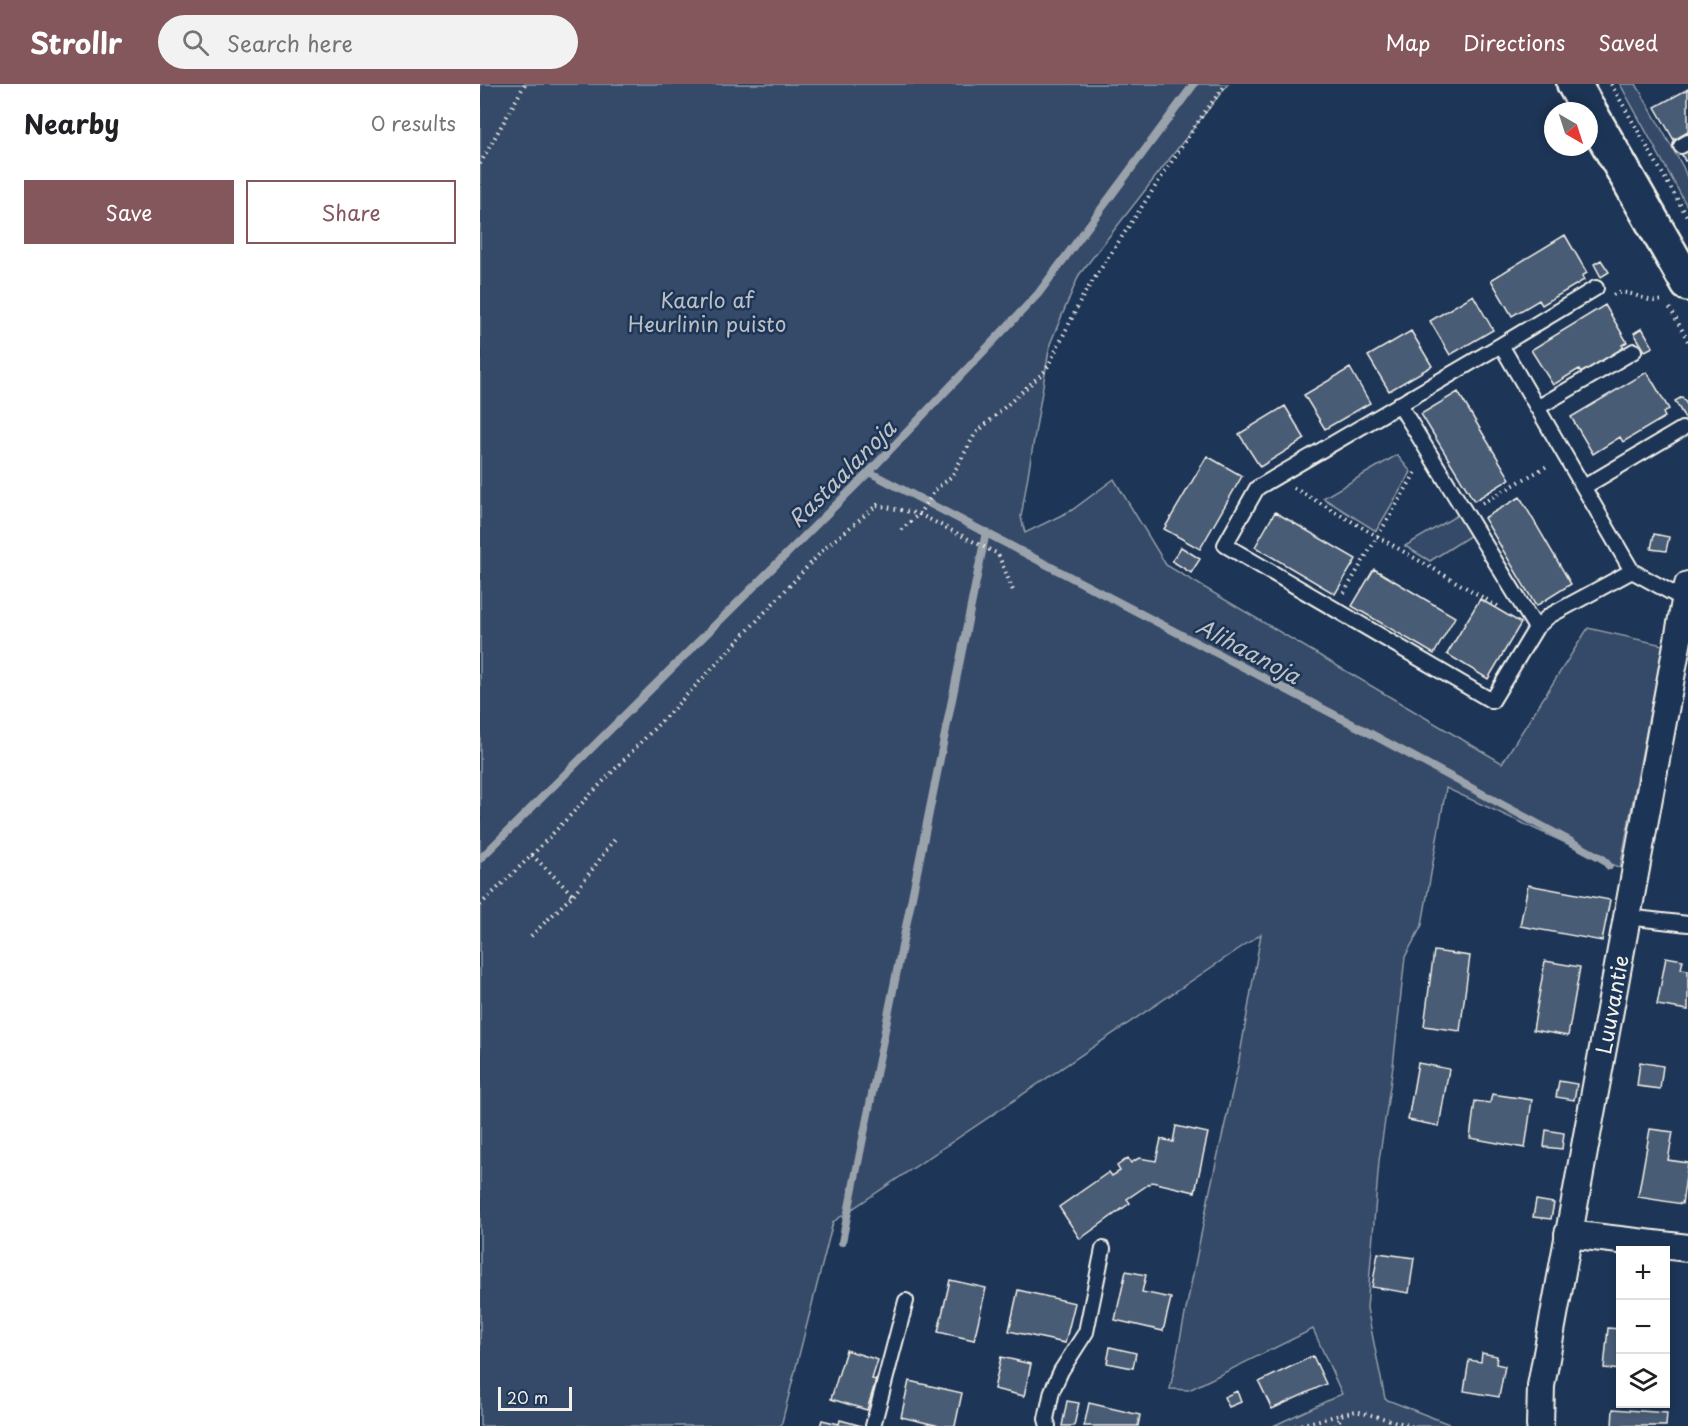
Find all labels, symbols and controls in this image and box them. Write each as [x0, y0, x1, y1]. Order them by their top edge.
search box [158, 15, 578, 69]
text: Strollr [30, 21, 122, 64]
icon: search [179, 26, 212, 59]
text: Search here [227, 26, 353, 59]
text: Map [1385, 26, 1430, 58]
text: Directions [1463, 26, 1565, 58]
text: Saved [1598, 26, 1658, 58]
north arrow [1544, 102, 1598, 156]
text: Nearby [24, 104, 119, 143]
text: 0 results [371, 108, 456, 138]
button: Save [24, 180, 234, 244]
button: Share [246, 180, 456, 244]
park label: Kaarlo af Heurlinin puisto [628, 283, 786, 339]
water label: Rastaalanoja [780, 411, 903, 534]
water label: Alihaanoja [1191, 609, 1308, 692]
street label: Luuvantie [1586, 952, 1636, 1057]
map controls [1616, 1246, 1670, 1408]
button: + [1616, 1246, 1670, 1300]
button: − [1616, 1300, 1670, 1354]
button: layers [1616, 1354, 1670, 1408]
scale bar [498, 1384, 572, 1412]
text: 20 m [507, 1385, 548, 1409]

